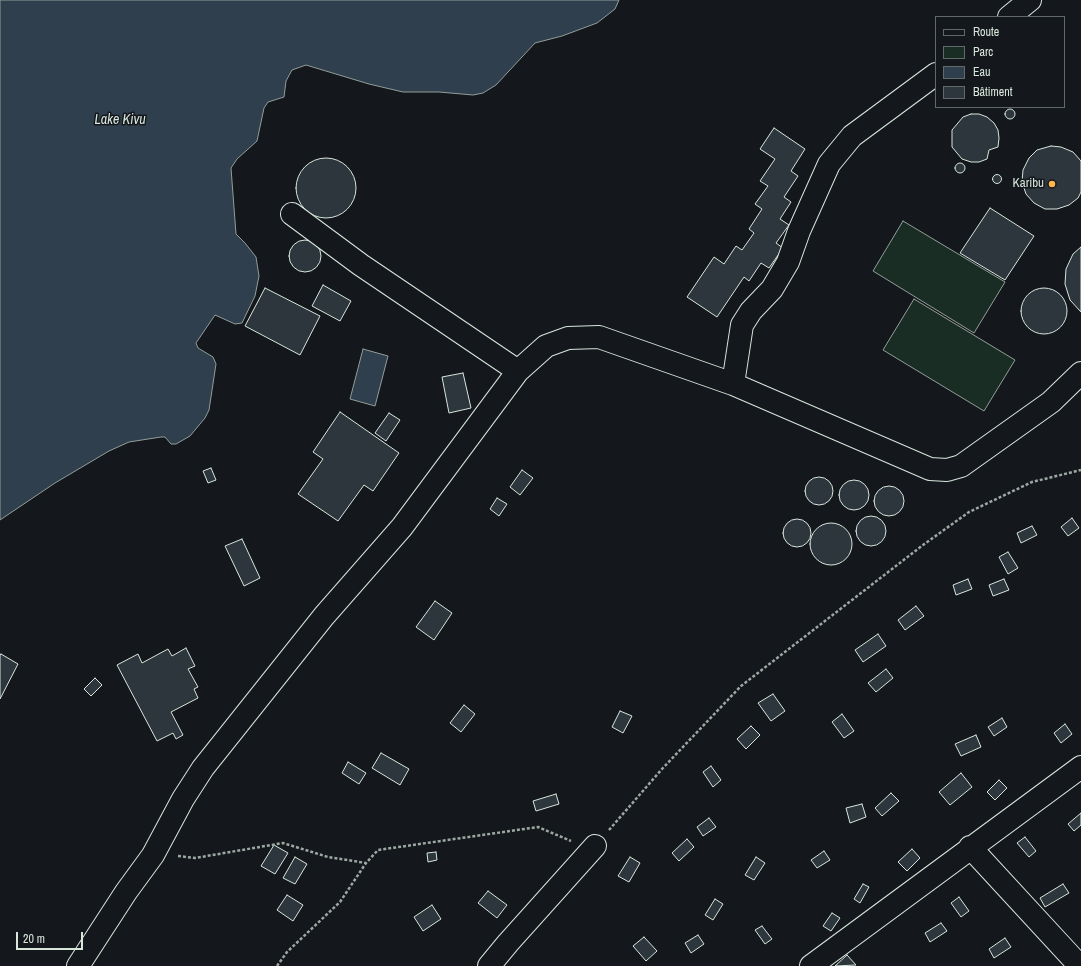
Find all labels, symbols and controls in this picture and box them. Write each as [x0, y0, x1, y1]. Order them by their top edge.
legend [935, 16, 1065, 108]
text: Route [973, 24, 999, 40]
text: Parc [973, 44, 993, 60]
text: Eau [973, 64, 991, 80]
text: Bâtiment [973, 84, 1012, 100]
water label: Lake Kivu [94, 112, 146, 128]
place label: Karibu [1013, 176, 1044, 192]
marker: Karibu [1047, 179, 1057, 189]
scale bar [18, 924, 85, 950]
text: 20 m [23, 931, 45, 947]

